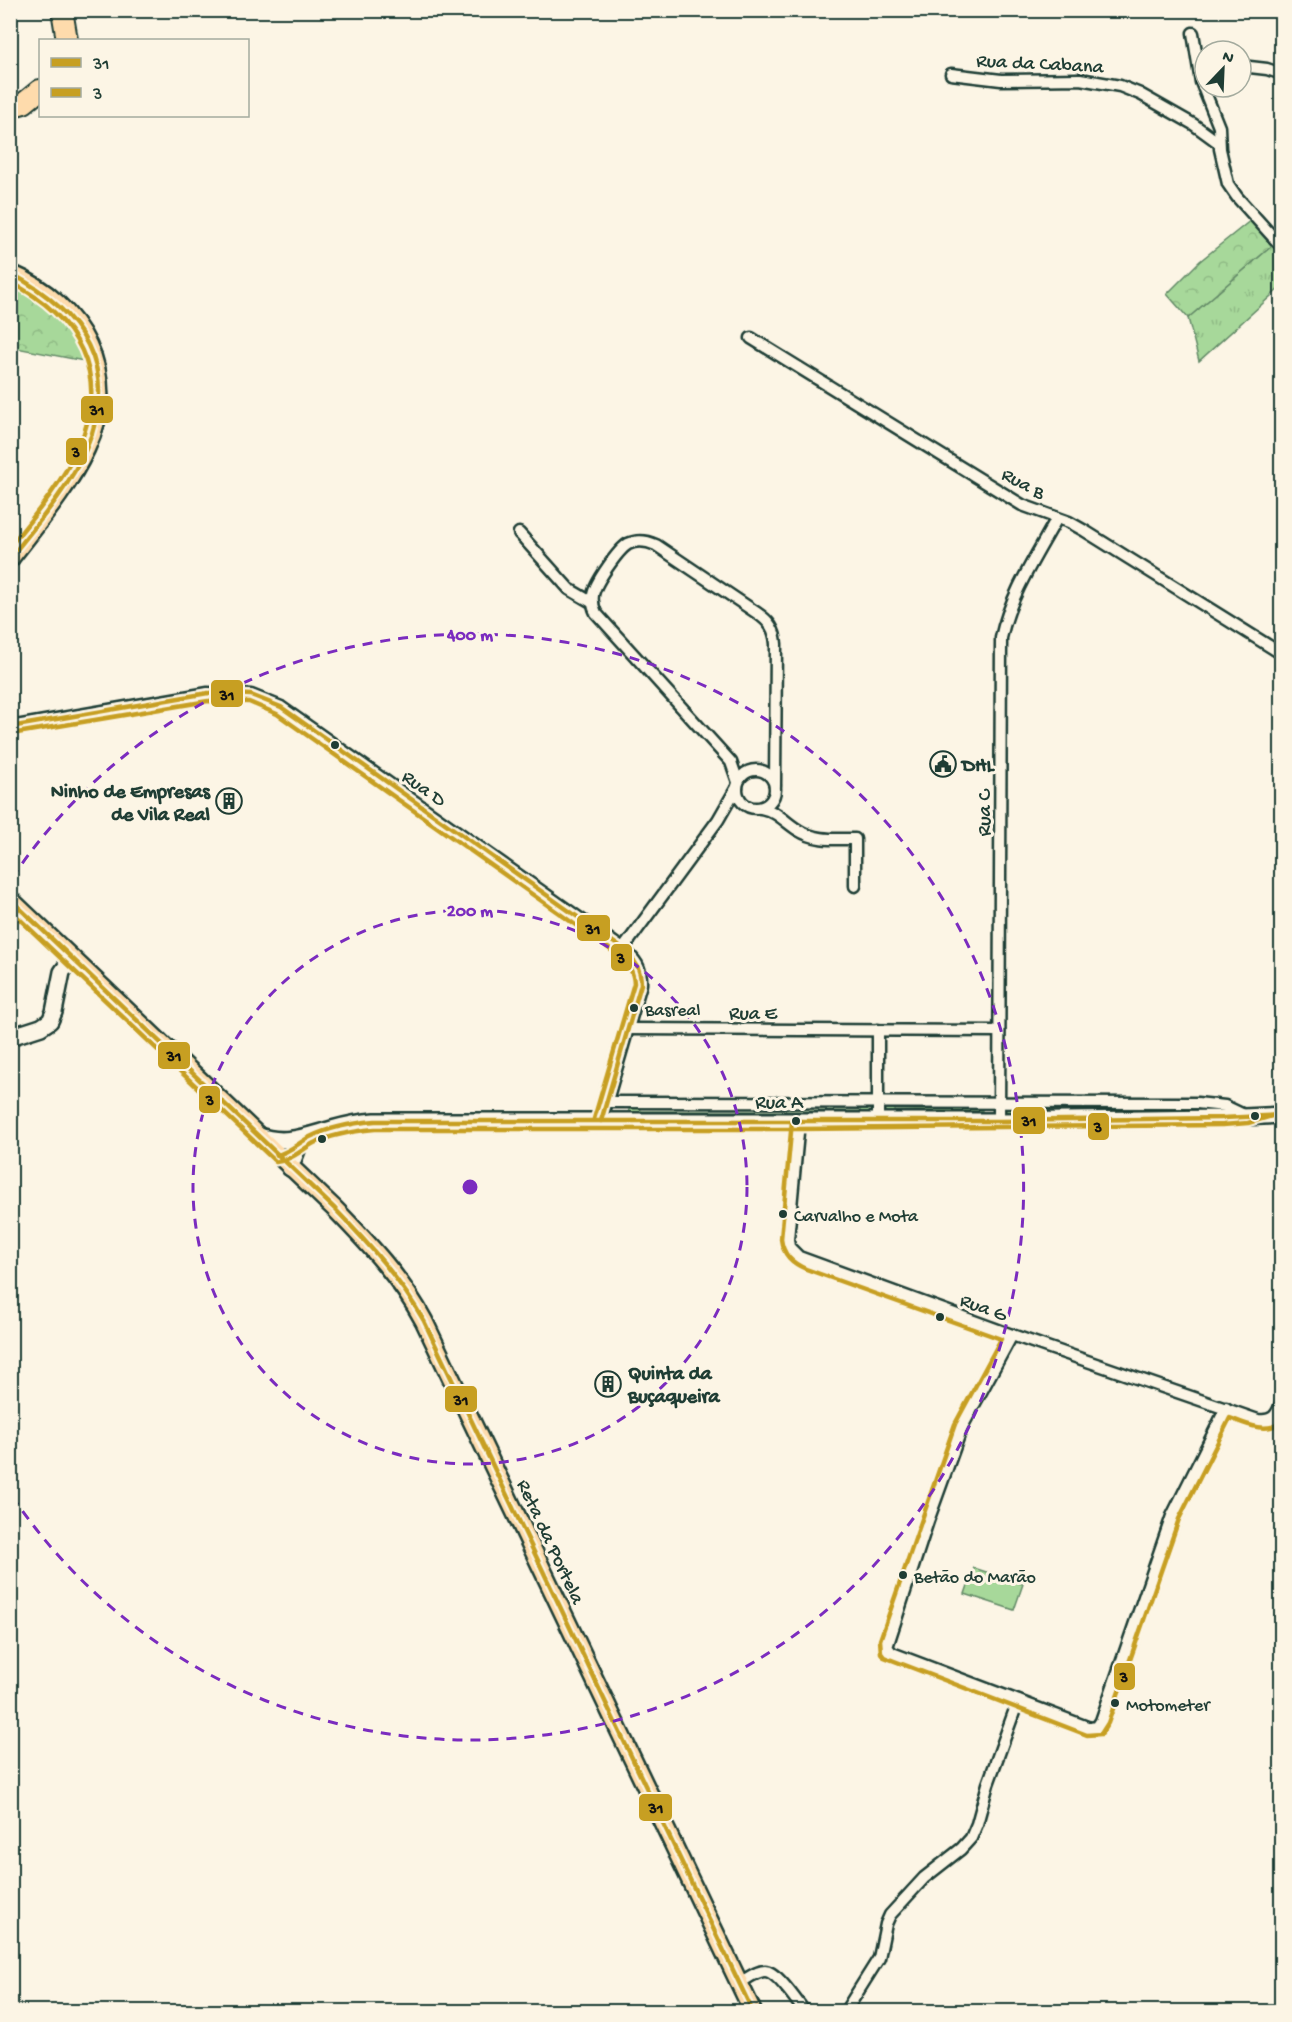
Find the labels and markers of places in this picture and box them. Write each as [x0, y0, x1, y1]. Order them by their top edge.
unlabelled marker [329, 739, 341, 751]
public building icon: DHL [928, 749, 958, 779]
place label: DHL [960, 756, 995, 779]
place label: Ninho de Empresas de Vila Real [51, 782, 212, 828]
building icon: Ninho de Empresas de Vila Real [214, 786, 244, 816]
place label: Basreal [644, 1001, 700, 1022]
marker: Basreal [628, 1002, 640, 1014]
unlabelled marker [1249, 1110, 1261, 1122]
unlabelled marker [790, 1115, 802, 1127]
unlabelled marker [316, 1133, 328, 1145]
centre of rings [460, 1177, 480, 1197]
place label: Carvalho e Mota [794, 1207, 919, 1228]
marker: Carvalho e Mota [777, 1208, 789, 1220]
unlabelled marker [934, 1311, 946, 1323]
place label: Quinta da Buçaqueira [627, 1364, 721, 1410]
building icon: Quinta da Buçaqueira [593, 1369, 623, 1399]
place label: Betão do Marão [913, 1568, 1036, 1589]
marker: Betão do Marão [897, 1569, 909, 1581]
place label: Motometer [1126, 1696, 1211, 1717]
marker: Motometer [1109, 1697, 1121, 1709]

